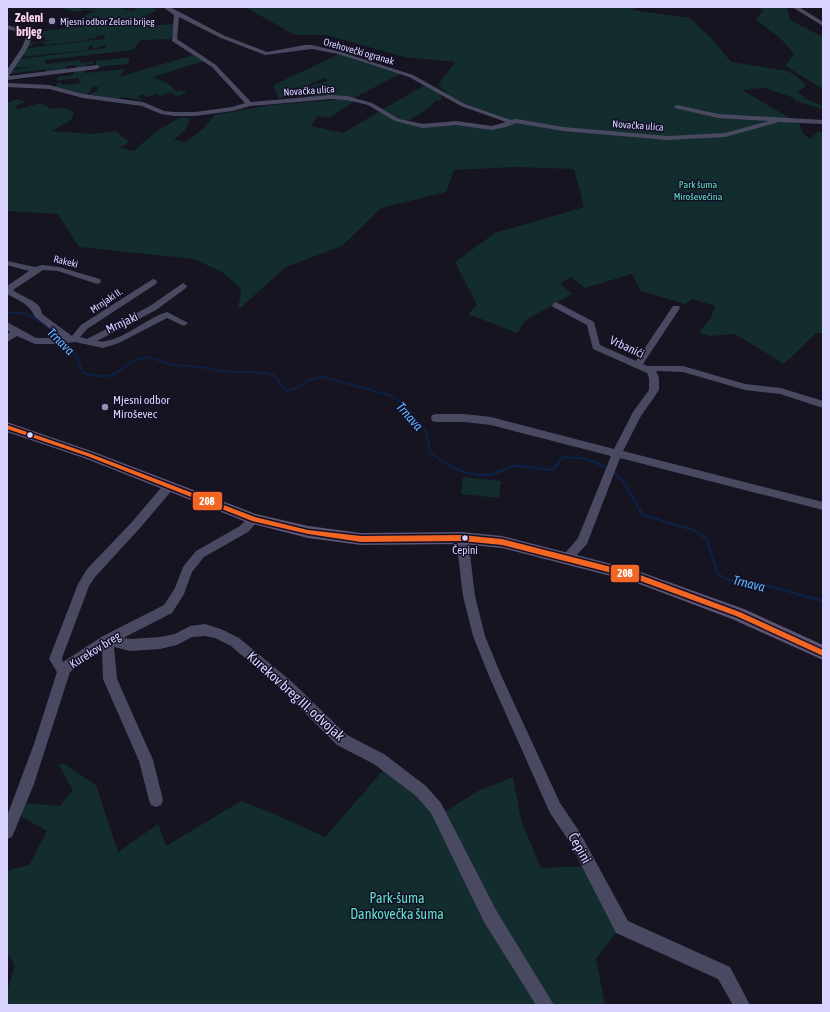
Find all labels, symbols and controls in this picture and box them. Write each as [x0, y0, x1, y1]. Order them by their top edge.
district label: Zeleni brijeg [15, 11, 43, 39]
marker: Mjesni odbor Zeleni brijeg [47, 16, 57, 26]
place label: Mjesni odbor Zeleni brijeg [60, 16, 155, 27]
street label: Orehovečki ogranak [322, 36, 396, 67]
street label: Novačka ulica [283, 83, 335, 98]
street label: Novačka ulica [612, 118, 664, 133]
park label: Park šuma Miroševečina [674, 179, 723, 202]
street label: Rakeki [53, 253, 79, 270]
street label: Mrnjaki II. [88, 286, 124, 315]
street label: Mrnjaki [104, 310, 140, 336]
water label: Trnava [44, 325, 78, 358]
street label: Vrbanići [608, 333, 646, 361]
place label: Mjesni odbor Miroševec [113, 393, 170, 421]
water label: Trnava [393, 399, 426, 433]
marker: Mjesni odbor Miroševec [100, 402, 110, 412]
unlabelled marker [25, 430, 35, 440]
line badge: 208 [192, 491, 223, 511]
text: 208 [199, 495, 215, 507]
marker: Čepini [460, 533, 470, 543]
place label: Čepini [452, 544, 478, 556]
line badge: 208 [610, 564, 640, 583]
text: 208 [617, 567, 633, 579]
water label: Trnava [731, 572, 766, 595]
street label: Kurekov breg [67, 628, 124, 671]
street label: Kurekov breg III. odvojak [244, 648, 348, 744]
street label: Čepini [565, 829, 596, 866]
park label: Park-šuma Dankovečka šuma [350, 890, 444, 922]

